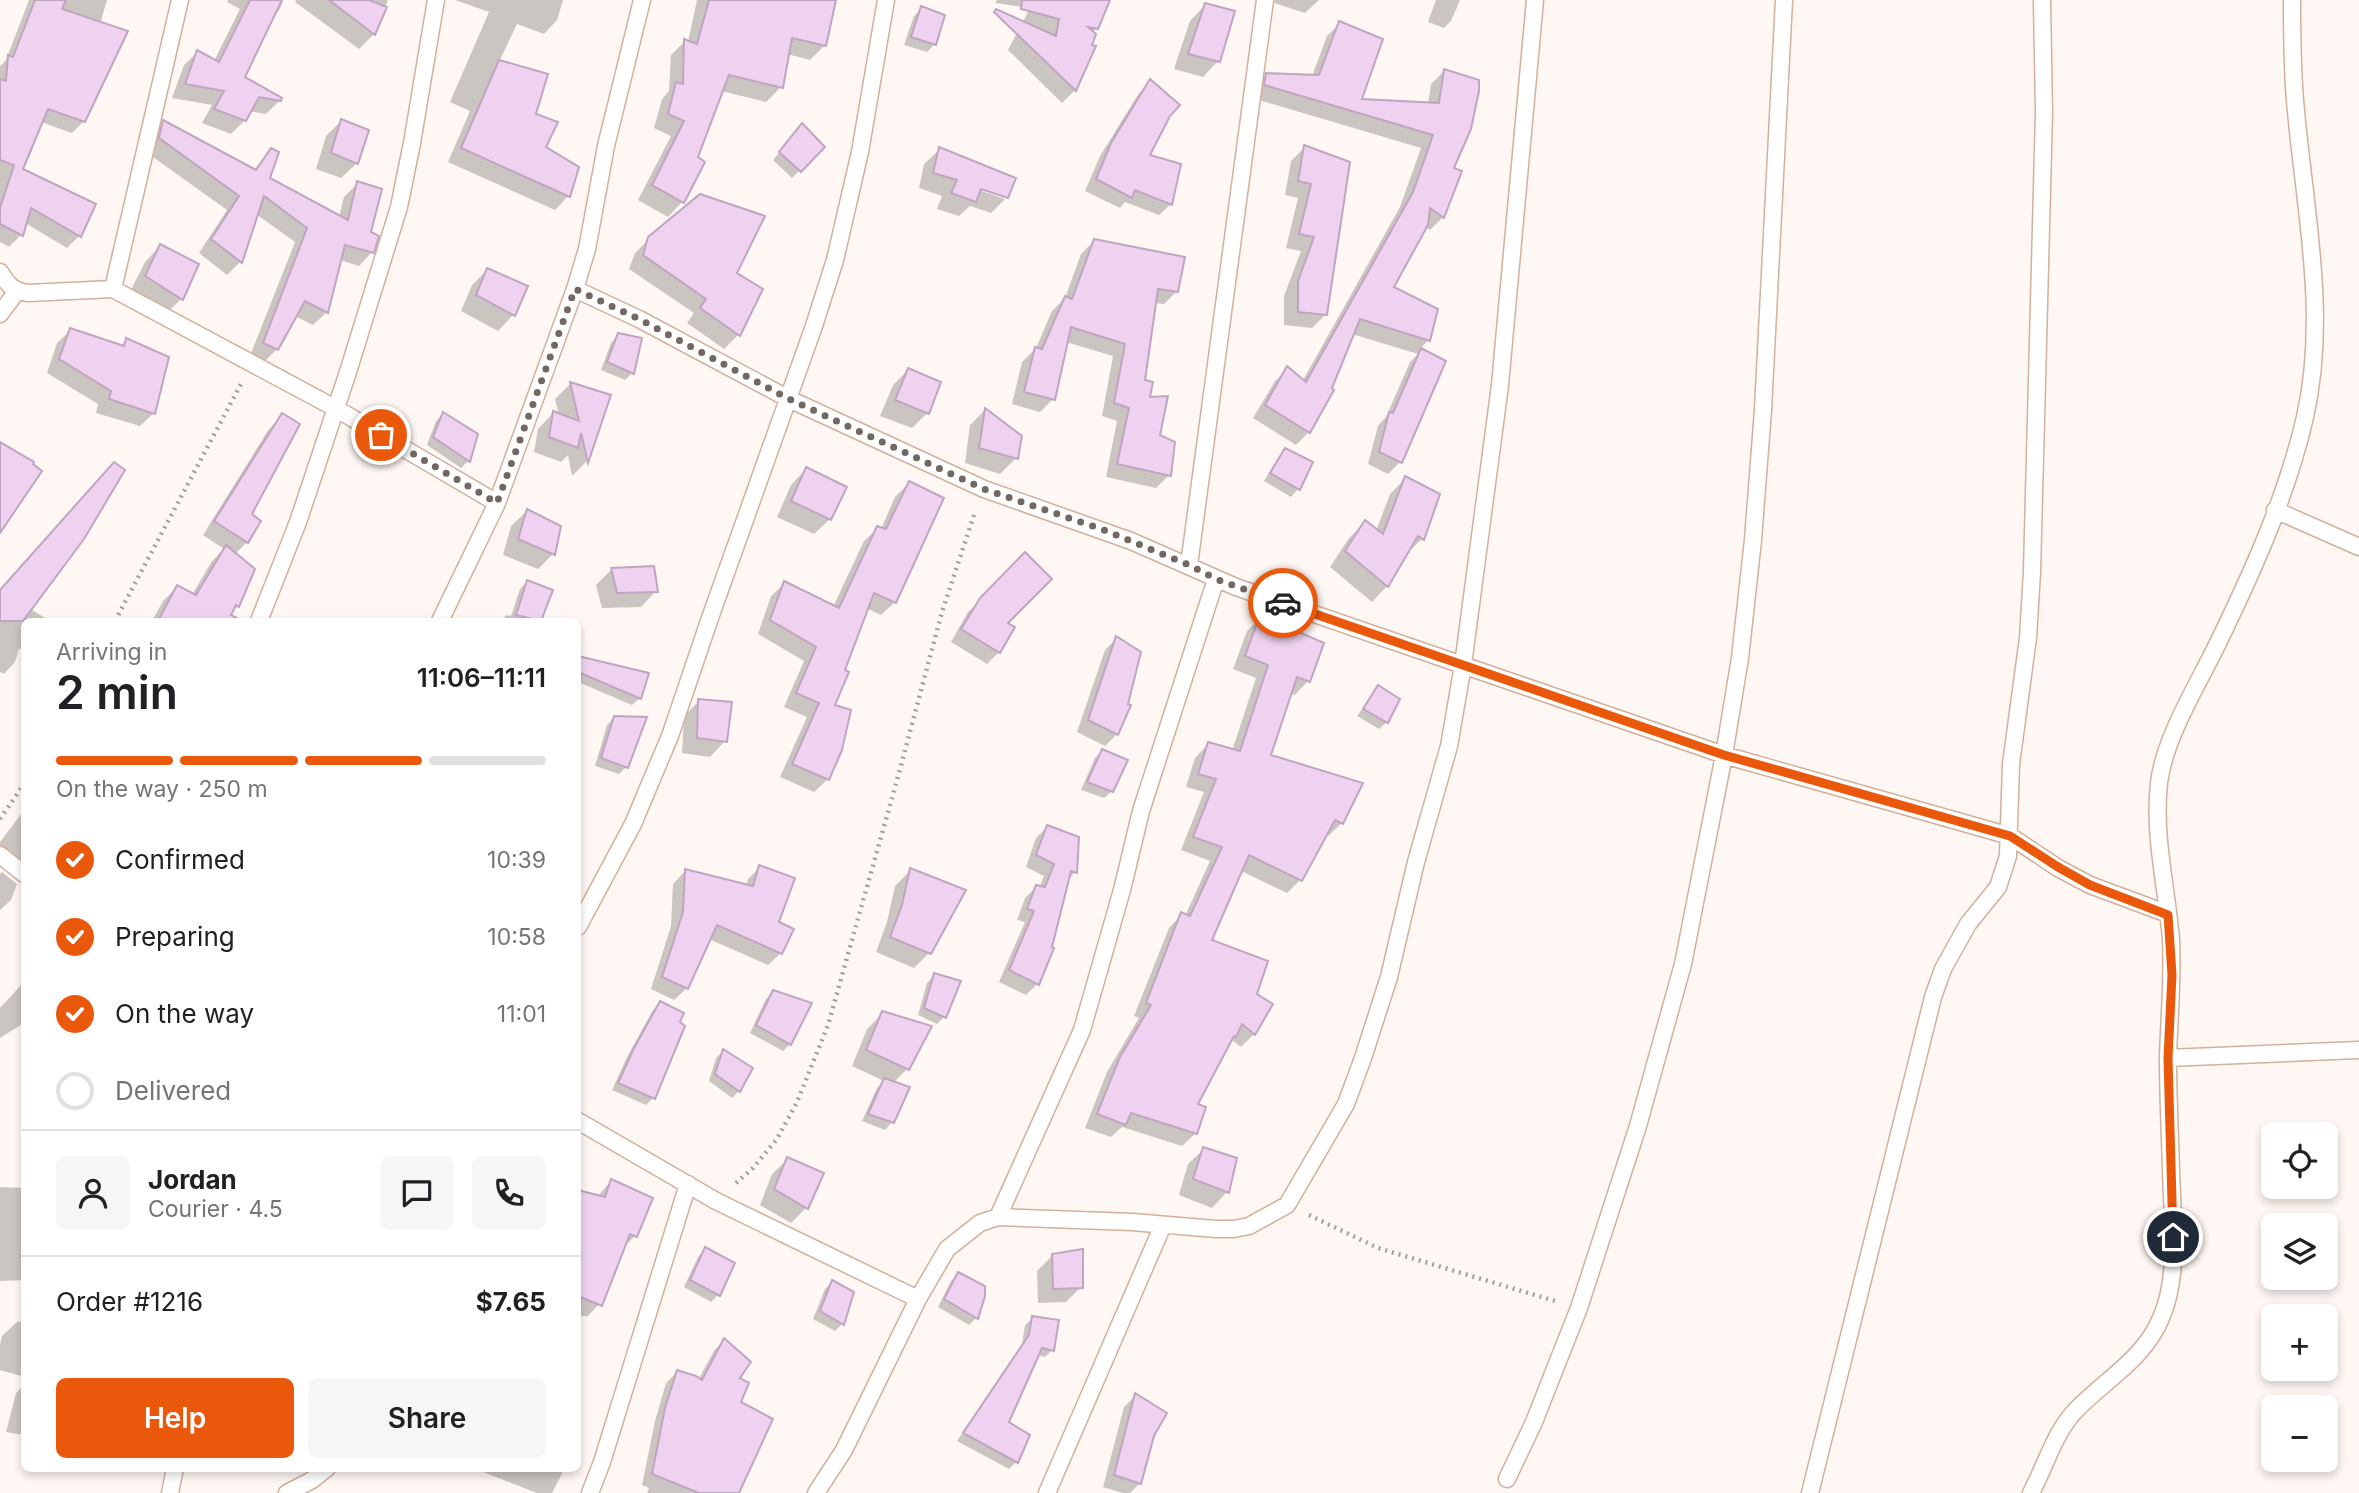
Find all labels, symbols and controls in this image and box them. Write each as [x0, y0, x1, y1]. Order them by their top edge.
pin [351, 405, 411, 465]
icon: bag [362, 416, 400, 454]
courier [1248, 568, 1318, 638]
icon: car [1264, 584, 1302, 622]
text: Arriving in [56, 638, 167, 666]
text: 11:06–11:11 [417, 662, 546, 693]
text: 2 min [56, 664, 178, 720]
text: On the way · 250 m [56, 775, 268, 803]
icon: check [56, 841, 94, 879]
text: Confirmed [115, 844, 245, 875]
text: 10:39 [487, 846, 546, 874]
icon: check [56, 918, 94, 956]
text: Preparing [115, 921, 235, 952]
text: 10:58 [487, 923, 546, 951]
icon: check [56, 995, 94, 1033]
text: On the way [115, 998, 254, 1029]
text: 11:01 [497, 1000, 546, 1028]
text: Delivered [115, 1075, 231, 1106]
map controls [2261, 1122, 2338, 1472]
button: locate [2261, 1122, 2338, 1199]
button: person [56, 1156, 130, 1230]
button: chat [380, 1156, 454, 1230]
button: phone [472, 1156, 546, 1230]
text: Jordan [148, 1164, 237, 1195]
text: Courier · 4.5 [148, 1195, 283, 1223]
pin [2143, 1207, 2203, 1267]
button: layers [2261, 1213, 2338, 1290]
icon: home [2154, 1218, 2192, 1256]
text: Order #1216 [56, 1286, 203, 1317]
text: $7.65 [476, 1286, 546, 1317]
button: + [2261, 1304, 2338, 1381]
button: Help [56, 1378, 294, 1458]
button: Share [308, 1378, 546, 1458]
button: − [2261, 1395, 2338, 1472]

